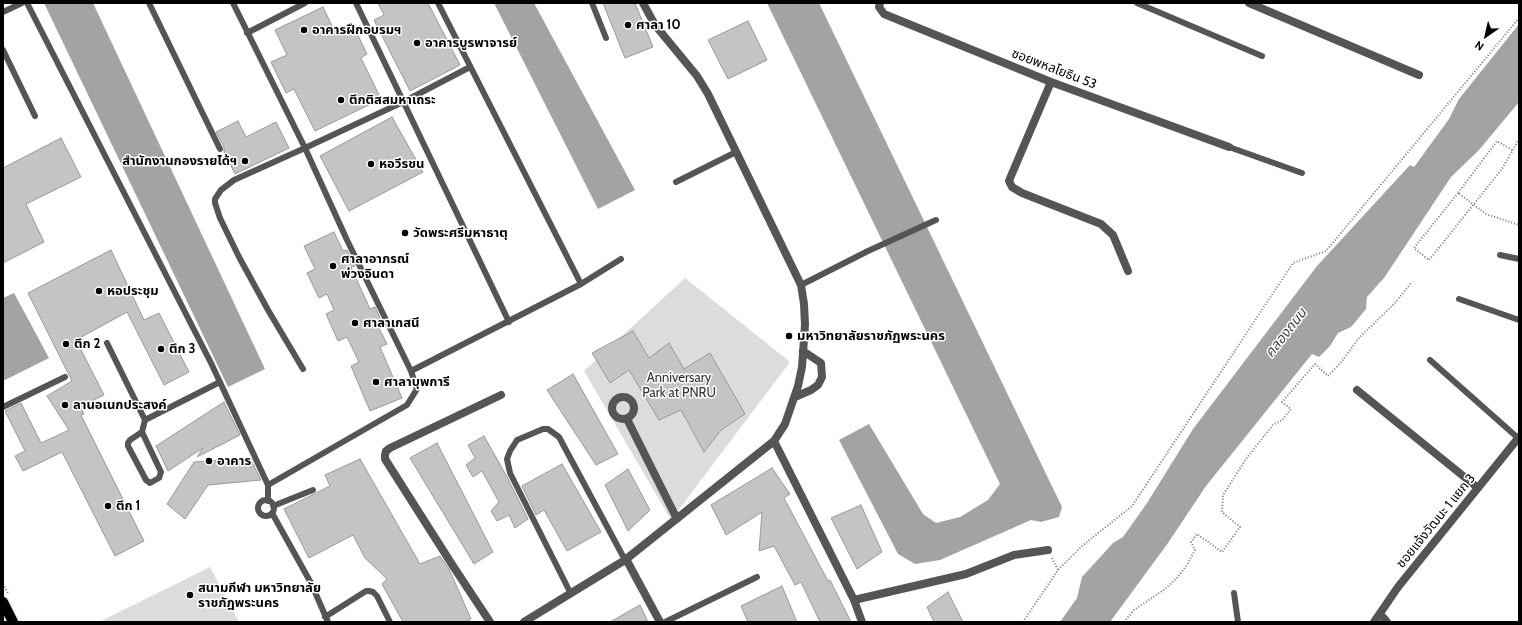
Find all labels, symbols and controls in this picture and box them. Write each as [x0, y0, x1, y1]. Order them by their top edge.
north arrow [1466, 16, 1506, 56]
place label: ศาลา 10 [636, 17, 681, 33]
marker: ศาลา 10 [623, 20, 633, 30]
place label: อาคารฝึกอบรมฯ [312, 22, 401, 38]
marker: อาคารฝึกอบรมฯ [299, 25, 309, 35]
place label: อาคารบูรพาจารย์ [425, 35, 517, 51]
marker: อาคารบูรพาจารย์ [412, 38, 422, 48]
text: N [1472, 38, 1486, 54]
street label: ซอยพหลโยธิน 53 [1009, 46, 1099, 92]
place label: ตึกติสสมหาเถระ [349, 92, 436, 108]
marker: ตึกติสสมหาเถระ [336, 95, 346, 105]
place label: สำนักงานกองรายได้ฯ [122, 153, 237, 169]
marker: สำนักงานกองรายได้ฯ [240, 156, 250, 166]
place label: หอวีรชน [379, 156, 424, 172]
marker: หอวีรชน [366, 159, 376, 169]
place label: วัดพระศรีมหาธาตุ [413, 225, 508, 241]
marker: วัดพระศรีมหาธาตุ [400, 228, 410, 238]
place label: ศาลาอาภรณ์ พ่วงจินดา [341, 251, 409, 282]
marker: ศาลาอาภรณ์ พ่วงจินดา [328, 261, 338, 271]
place label: หอประชุม [107, 283, 159, 299]
marker: หอประชุม [94, 286, 104, 296]
water label: คลองถนน [1262, 305, 1310, 361]
place label: ศาลาเกสนี [363, 315, 419, 331]
marker: ศาลาเกสนี [350, 318, 360, 328]
place label: มหาวิทยาลัยราชภัฏพระนคร [797, 328, 945, 344]
marker: มหาวิทยาลัยราชภัฏพระนคร [784, 331, 794, 341]
place label: ตึก 2 [74, 336, 100, 352]
marker: ตึก 2 [61, 339, 71, 349]
place label: ตึก 3 [169, 341, 196, 357]
marker: ตึก 3 [156, 344, 166, 354]
park label: Anniversary Park at PNRU [642, 370, 716, 401]
place label: ศาลาบุพการี [384, 374, 450, 390]
marker: ศาลาบุพการี [371, 377, 381, 387]
place label: ลานอเนกประสงค์ [73, 397, 167, 413]
marker: ลานอเนกประสงค์ [60, 400, 70, 410]
place label: อาคาร [217, 453, 251, 469]
marker: อาคาร [204, 456, 214, 466]
street label: ซอยแจ้งวัฒนะ 1 แยก 3 [1393, 471, 1479, 571]
place label: ตึก 1 [116, 498, 140, 514]
marker: ตึก 1 [103, 501, 113, 511]
place label: สนามกีฬา มหาวิทยาลัย ราชภัฎพระนคร [198, 580, 321, 611]
marker: สนามกีฬา มหาวิทยาลัย ราชภัฎพระนคร [185, 590, 195, 600]

